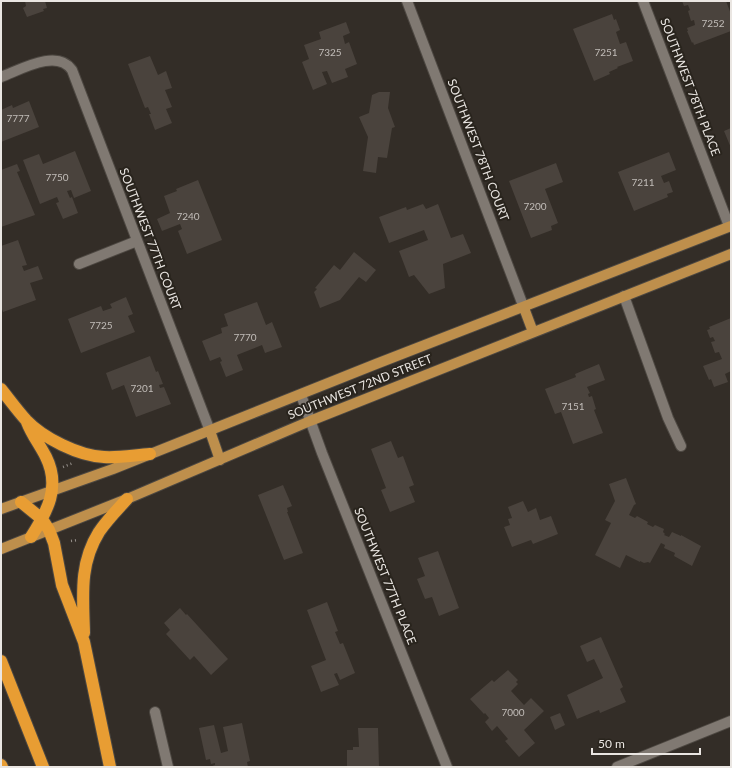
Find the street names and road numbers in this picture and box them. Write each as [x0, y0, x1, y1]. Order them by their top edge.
street label: SOUTHWEST 78TH PLACE [657, 16, 724, 158]
street label: SOUTHWEST 78TH COURT [444, 77, 512, 223]
street label: SOUTHWEST 77TH COURT [116, 166, 184, 312]
street label: SOUTHWEST 72ND STREET [286, 351, 434, 422]
street label: SOUTHWEST 77TH PLACE [351, 505, 420, 647]

